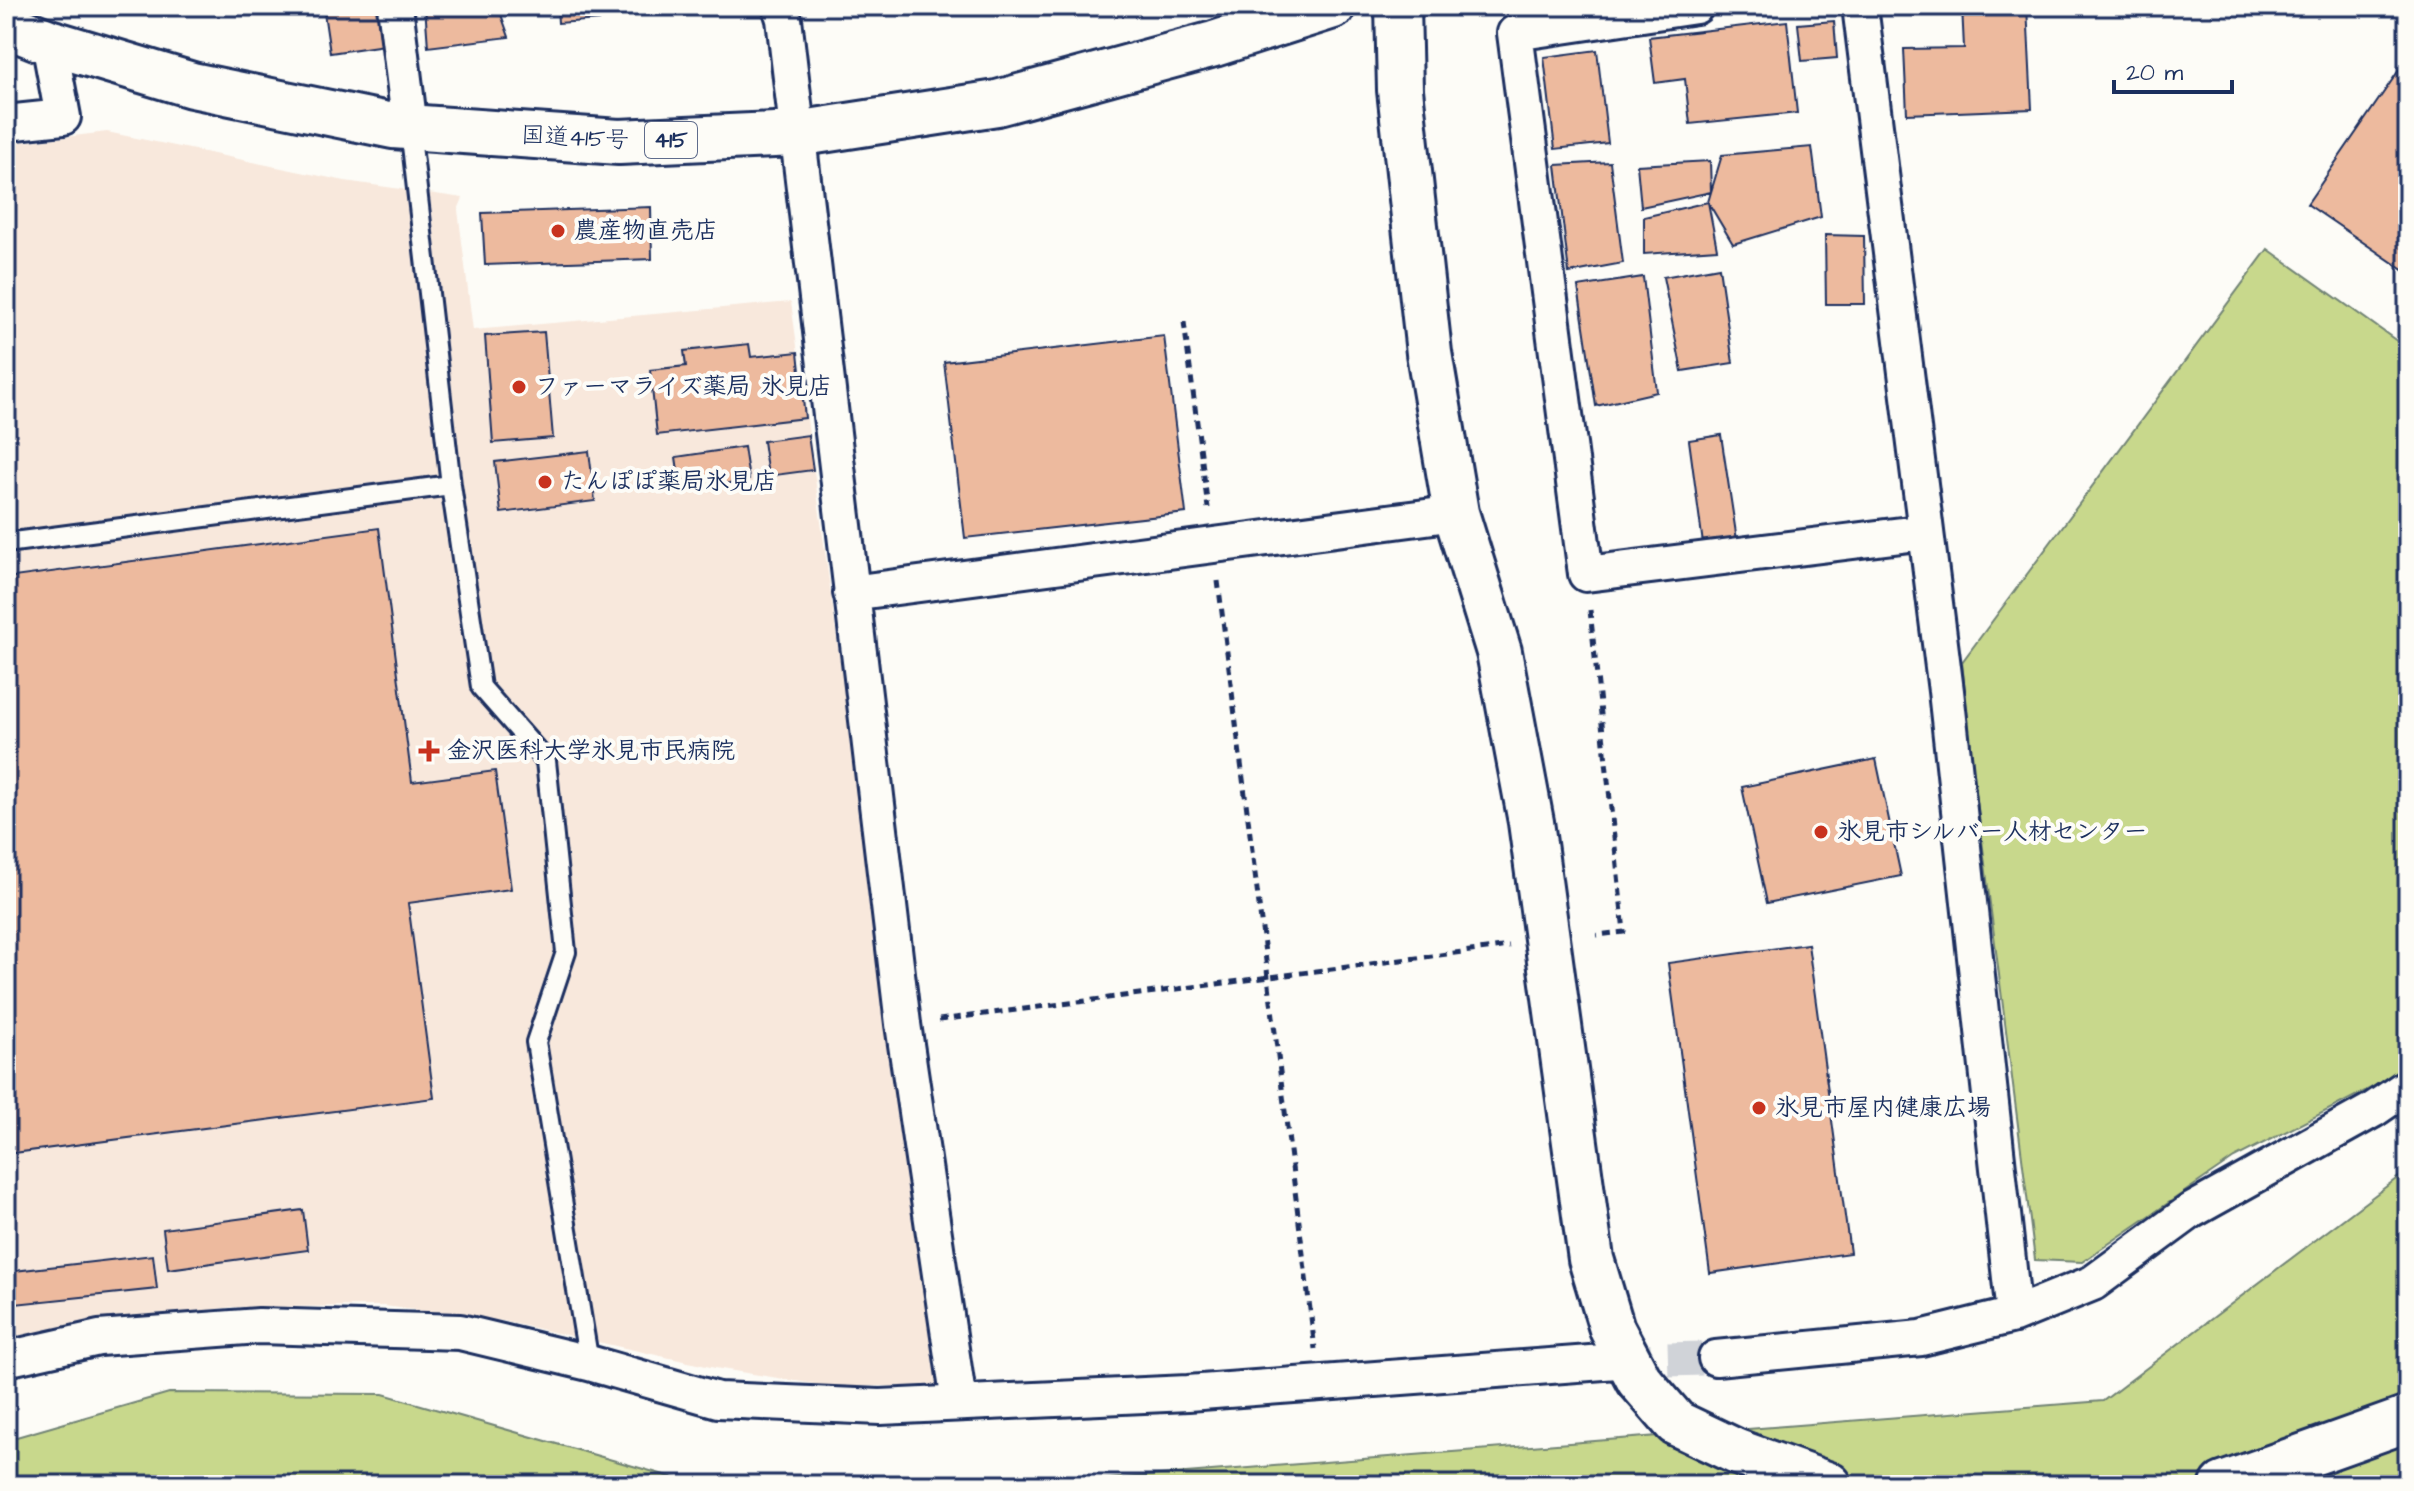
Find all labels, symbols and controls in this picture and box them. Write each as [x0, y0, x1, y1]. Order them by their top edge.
scale bar [2114, 44, 2232, 94]
text: 20 m [2126, 56, 2183, 90]
street label: 国道415号 [520, 118, 630, 158]
road number: 415 [645, 122, 697, 158]
place label: 農産物直売店 [574, 214, 718, 248]
marker: 農産物直売店 [549, 222, 567, 240]
place label: ファーマライズ薬局 氷見店 [535, 370, 832, 404]
marker: ファーマライズ薬局 氷見店 [510, 378, 528, 396]
place label: たんぽぽ薬局氷見店 [561, 465, 777, 499]
marker: たんぽぽ薬局氷見店 [536, 473, 554, 491]
place label: 金沢医科大学氷見市民病院 [447, 734, 735, 768]
marker: 金沢医科大学氷見市民病院 [418, 740, 440, 762]
place label: 氷見市シルバー人材センター [1837, 815, 2148, 849]
marker: 氷見市シルバー人材センター [1812, 823, 1830, 841]
place label: 氷見市屋内健康広場 [1775, 1091, 1991, 1125]
marker: 氷見市屋内健康広場 [1750, 1099, 1768, 1117]

